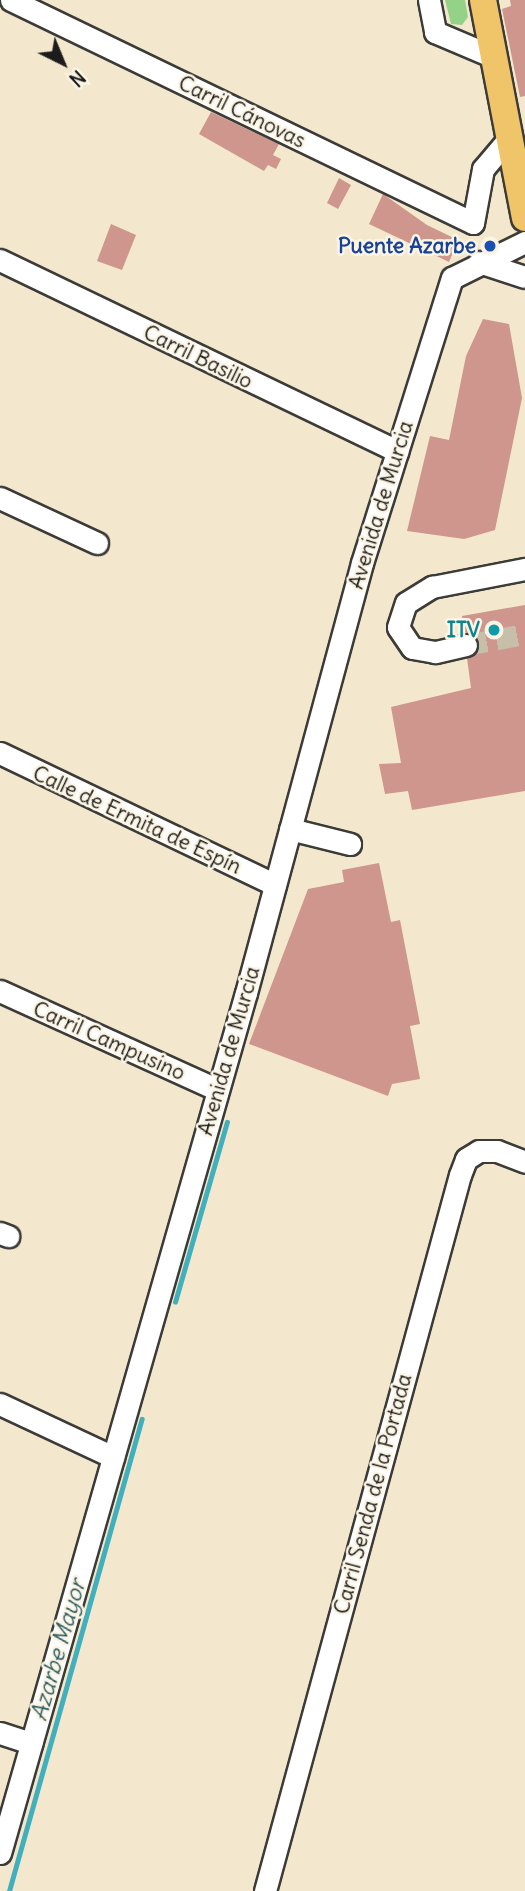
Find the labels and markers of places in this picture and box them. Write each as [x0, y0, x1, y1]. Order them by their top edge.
place label: Puente Azarbe [338, 233, 476, 259]
marker: Puente Azarbe [482, 238, 498, 254]
place label: ITV [447, 617, 480, 643]
marker: ITV [486, 622, 502, 638]

